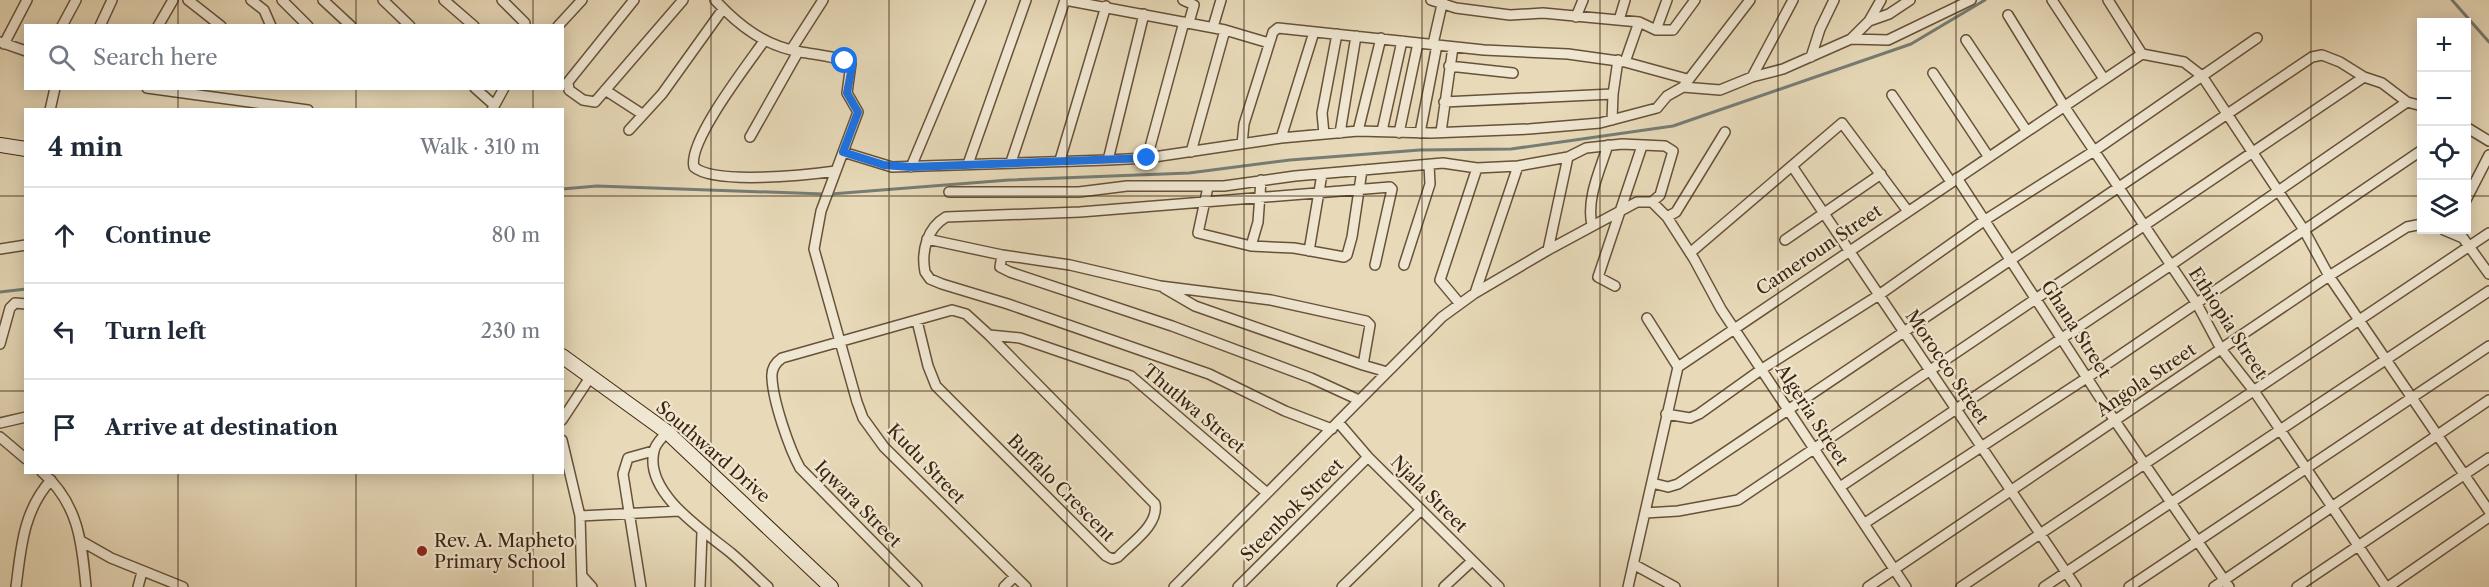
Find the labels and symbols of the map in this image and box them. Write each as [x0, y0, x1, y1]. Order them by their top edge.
route start [831, 47, 857, 73]
route end [1133, 144, 1159, 170]
street label: Cameroun Street [1752, 199, 1887, 300]
street label: Ethiopia Street [2184, 263, 2272, 383]
street label: Ghana Street [2036, 276, 2116, 382]
street label: Morocco Street [1901, 306, 1994, 429]
street label: Angola Street [2091, 338, 2201, 422]
street label: Algeria Street [1771, 359, 1853, 470]
street label: Thutlwa Street [1138, 360, 1250, 459]
street label: Southward Drive [652, 397, 774, 507]
street label: Kudu Street [882, 419, 970, 509]
street label: Buffalo Crescent [1003, 430, 1120, 547]
street label: Njala Street [1386, 451, 1472, 537]
street label: Steenbok Street [1236, 454, 1348, 566]
street label: Iqwara Street [810, 456, 906, 552]
place label: Rev. A. Mapheto Primary School [434, 530, 575, 573]
marker: Rev. A. Mapheto Primary School [415, 544, 429, 558]

